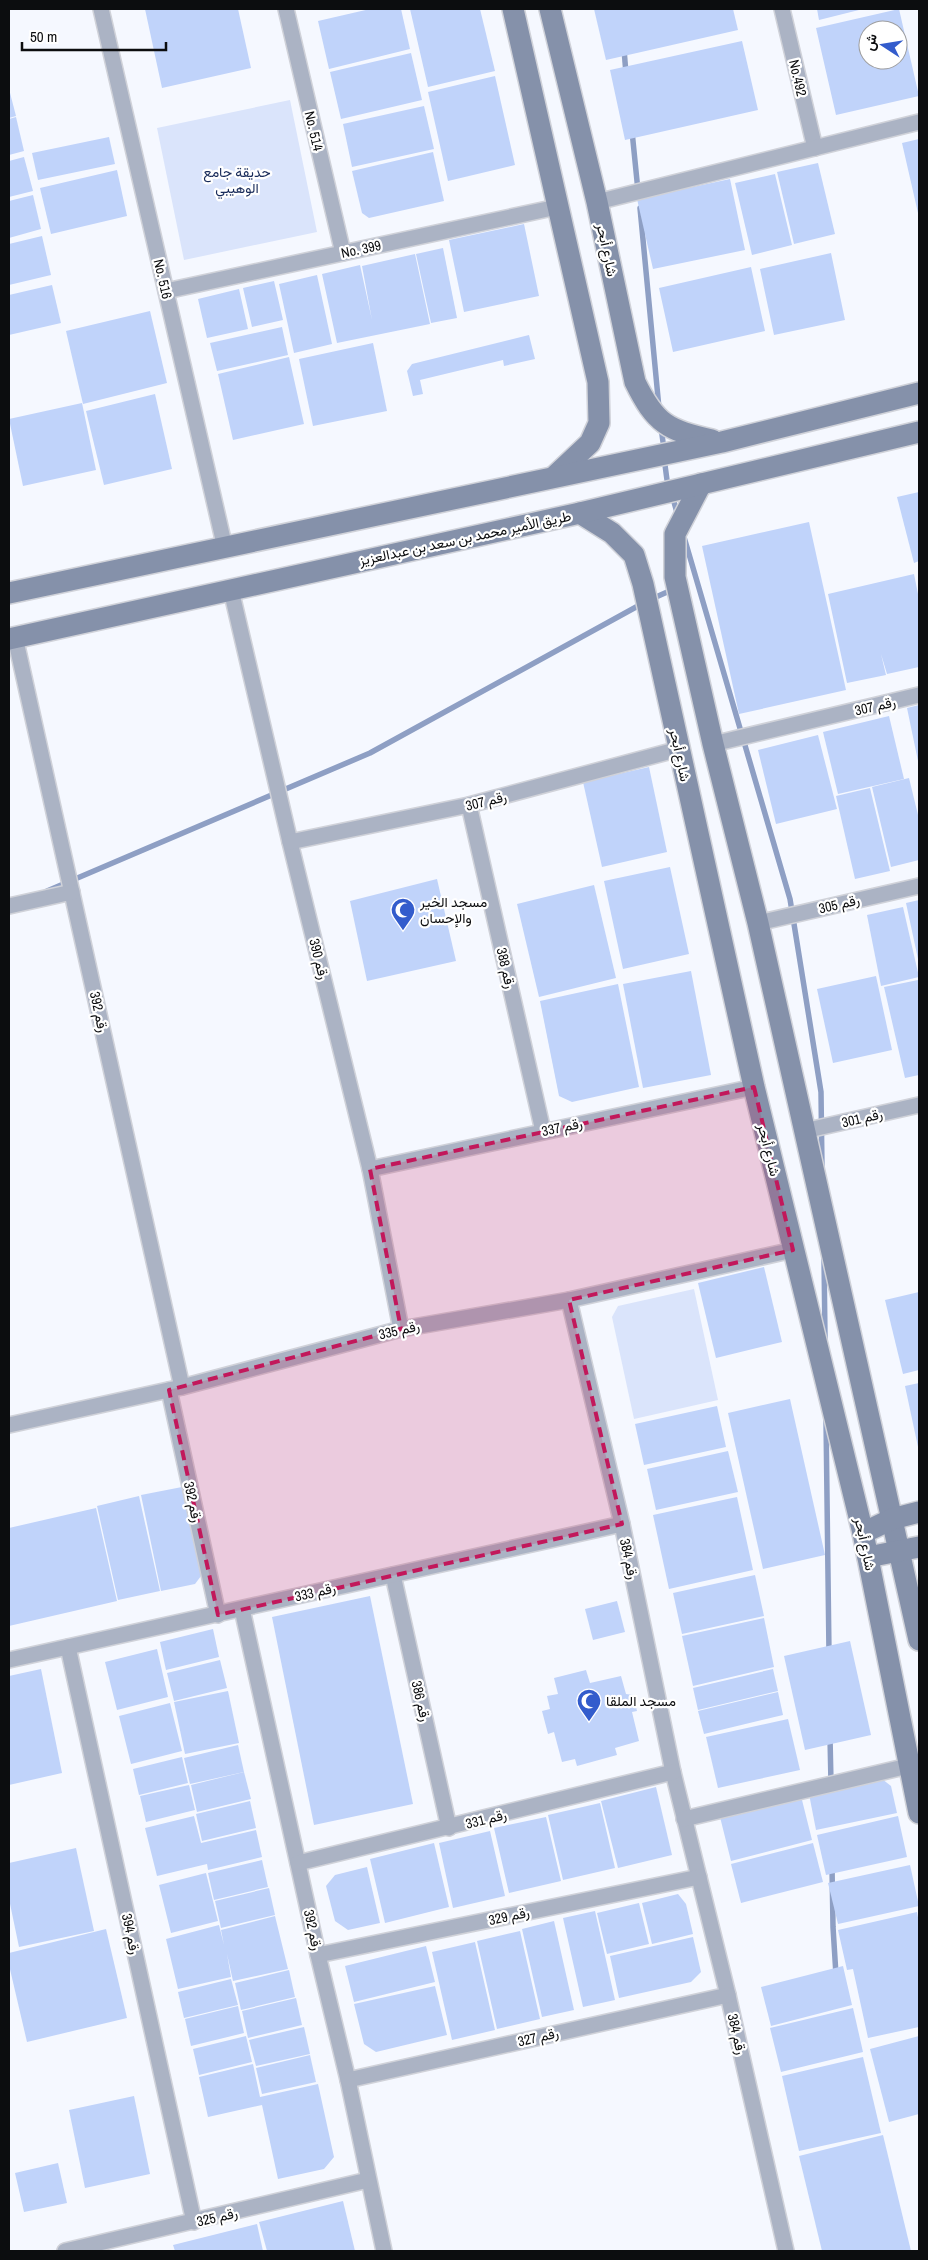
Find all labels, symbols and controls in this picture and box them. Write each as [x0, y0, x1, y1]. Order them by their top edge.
scale bar [22, 20, 166, 52]
north arrow [858, 20, 908, 70]
text: 50 m [30, 26, 57, 47]
text: ش [860, 32, 881, 52]
street label: No.492 [785, 58, 811, 98]
street label: No. 514 [301, 109, 327, 153]
park label: حديقة جامع الوهيبي [203, 163, 271, 200]
street label: شارع أبحر [590, 221, 621, 279]
street label: No. 399 [339, 236, 383, 262]
street label: No. 516 [150, 257, 176, 301]
street label: طريق الأمير محمد بن سعد بن عبدالعزيز [356, 507, 573, 570]
street label: رقم 307 [853, 693, 897, 719]
street label: شارع أبحر [663, 726, 694, 784]
street label: رقم 307 [464, 787, 508, 815]
street label: رقم 305 [817, 891, 861, 917]
place label: مسجد الخير والإحسان [419, 893, 487, 928]
mosque icon: مسجد الخير والإحسان [390, 897, 416, 931]
street label: رقم 390 [305, 937, 333, 981]
street label: رقم 388 [493, 946, 519, 990]
street label: رقم 392 [86, 990, 112, 1034]
street label: رقم 301 [840, 1105, 884, 1131]
street label: رقم 337 [540, 1114, 584, 1140]
street label: شارع أبحر [752, 1121, 784, 1179]
street label: رقم 335 [377, 1317, 421, 1343]
street label: رقم 392 [180, 1480, 206, 1524]
street label: شارع أبحر [848, 1515, 879, 1573]
street label: رقم 384 [616, 1537, 642, 1581]
street label: رقم 333 [293, 1579, 337, 1605]
street label: رقم 386 [408, 1679, 434, 1723]
mosque icon: مسجد الملقا [576, 1688, 602, 1722]
place label: مسجد الملقا [606, 1692, 676, 1710]
street label: رقم 331 [464, 1805, 508, 1833]
street label: رقم 329 [487, 1903, 531, 1929]
street label: رقم 392 [300, 1908, 326, 1952]
street label: رقم 394 [118, 1912, 144, 1956]
street label: رقم 384 [724, 2012, 750, 2056]
street label: رقم 327 [516, 2024, 560, 2050]
street label: رقم 325 [195, 2204, 239, 2230]

